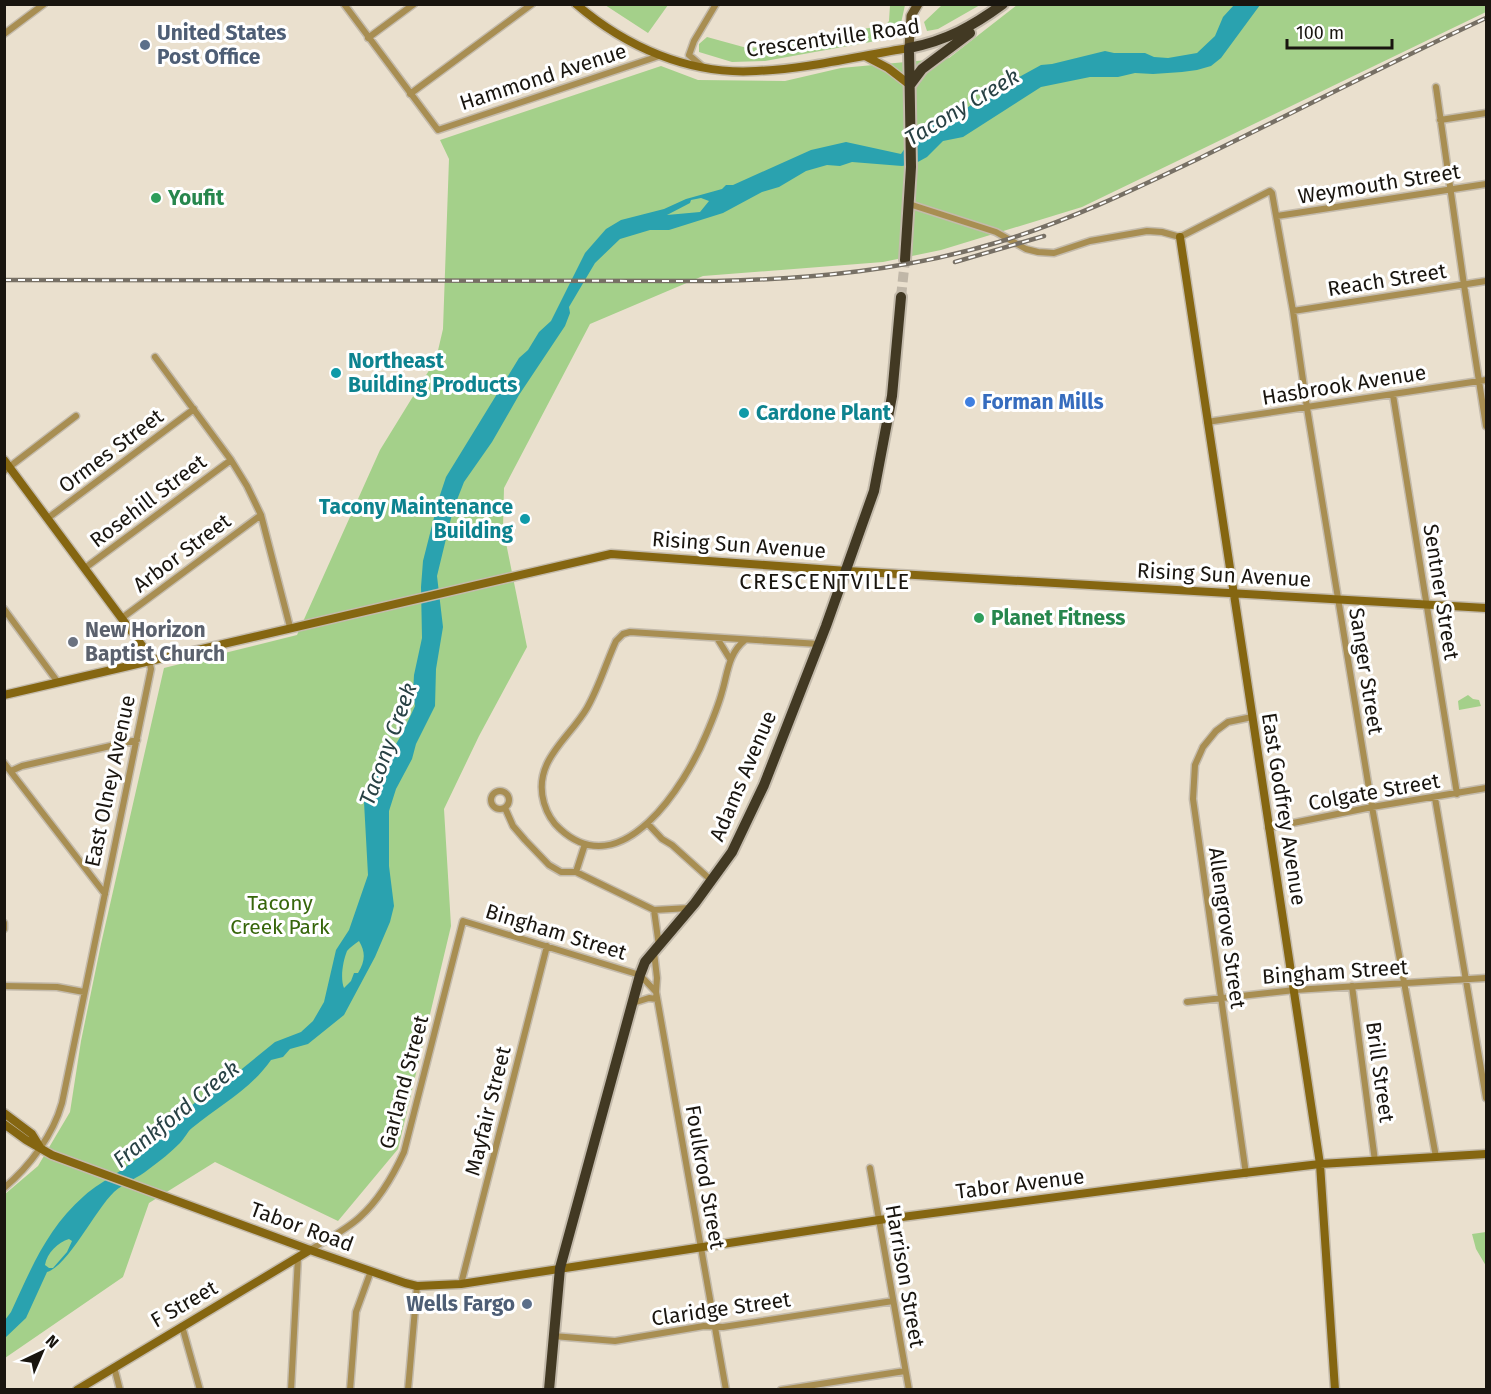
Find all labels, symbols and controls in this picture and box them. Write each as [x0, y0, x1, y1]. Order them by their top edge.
scale bar [1287, 12, 1392, 50]
street label: Crescentville Road [745, 13, 921, 63]
place label: United States Post Office [157, 20, 286, 70]
text: 100 m [1296, 22, 1344, 44]
marker: United States Post Office [138, 38, 152, 52]
street label: Hammond Avenue [456, 38, 630, 116]
water label: Tacony Creek [900, 62, 1024, 152]
street label: Weymouth Street [1296, 158, 1462, 210]
place label: Youfit [167, 185, 225, 211]
marker: Youfit [149, 191, 163, 205]
street label: Reach Street [1326, 258, 1449, 302]
place label: Northeast Building Products [348, 348, 517, 398]
street label: Hasbrook Avenue [1260, 359, 1428, 411]
marker: Northeast Building Products [329, 366, 343, 380]
place label: Forman Mills [982, 389, 1104, 415]
marker: Forman Mills [963, 395, 977, 409]
place label: Cardone Plant [756, 400, 892, 426]
street label: Ormes Street [53, 403, 169, 499]
marker: Cardone Plant [737, 406, 751, 420]
street label: Rosehill Street [85, 449, 212, 553]
place label: Tacony Maintenance Building [319, 494, 513, 544]
street label: Arbor Street [128, 508, 236, 598]
marker: Tacony Maintenance Building [518, 512, 532, 526]
street label: Sentner Street [1417, 522, 1465, 662]
street label: Rising Sun Avenue [651, 526, 827, 564]
street label: Rising Sun Avenue [1136, 557, 1312, 593]
district label: CRESCENTVILLE [739, 568, 911, 595]
place label: Planet Fitness [991, 605, 1125, 631]
street label: Sanger Street [1343, 606, 1389, 737]
marker: Planet Fitness [972, 611, 986, 625]
place label: New Horizon Baptist Church [85, 617, 225, 667]
marker: New Horizon Baptist Church [66, 635, 80, 649]
water label: Tacony Creek [353, 679, 423, 809]
street label: East Olney Avenue [79, 693, 141, 869]
street label: Adams Avenue [704, 707, 782, 845]
street label: East Godfrey Avenue [1256, 711, 1312, 907]
street label: Colgate Street [1306, 768, 1442, 816]
street label: Allengrove Street [1203, 846, 1251, 1011]
park label: Tacony Creek Park [230, 890, 330, 940]
street label: Bingham Street [482, 898, 630, 966]
street label: Bingham Street [1261, 954, 1409, 990]
street label: Garland Street [374, 1012, 434, 1152]
street label: Brill Street [1360, 1020, 1400, 1125]
street label: Mayfair Street [459, 1043, 517, 1178]
water label: Frankford Creek [107, 1055, 245, 1173]
street label: Foulkrod Street [680, 1103, 731, 1251]
street label: Tabor Avenue [954, 1163, 1086, 1205]
street label: Tabor Road [247, 1196, 357, 1258]
street label: Harrison Street [880, 1202, 930, 1350]
street label: F Street [146, 1274, 222, 1333]
street label: Claridge Street [650, 1286, 793, 1332]
place label: Wells Fargo [406, 1291, 515, 1317]
marker: Wells Fargo [520, 1297, 534, 1311]
north arrow [12, 1322, 72, 1382]
text: N [42, 1331, 62, 1352]

